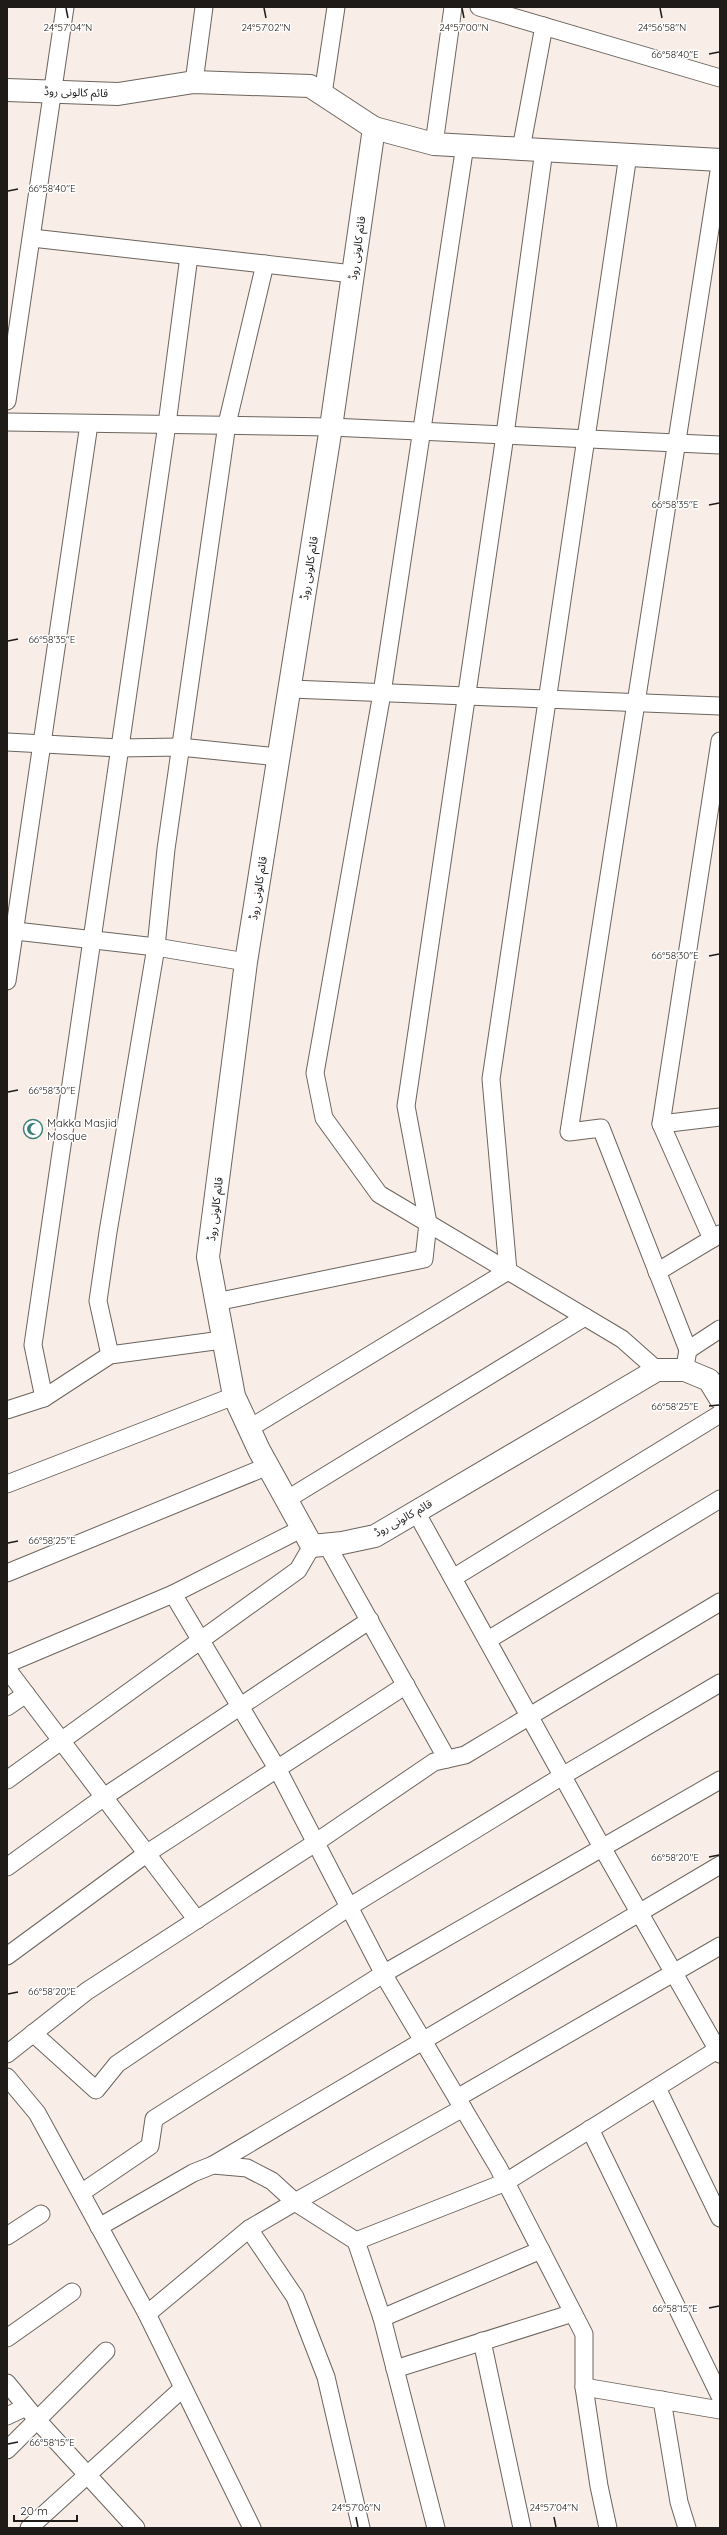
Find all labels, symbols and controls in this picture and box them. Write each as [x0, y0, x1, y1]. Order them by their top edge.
text: 24°57'04"N [44, 21, 92, 34]
text: 24°57'02"N [241, 21, 291, 34]
text: 24°57'00"N [439, 21, 489, 34]
text: 24°56'58"N [638, 21, 686, 34]
text: 66°58'40"E [651, 48, 699, 61]
street label: قائم کالونی روڈ [44, 84, 108, 102]
text: 66°58'40"E [28, 182, 76, 195]
street label: قائم کالونی روڈ [346, 215, 370, 281]
text: 66°58'35"E [651, 498, 699, 511]
street label: قائم کالونی روڈ [297, 535, 323, 601]
text: 66°58'35"E [28, 633, 76, 646]
street label: قائم کالونی روڈ [246, 855, 272, 921]
text: 66°58'30"E [651, 949, 699, 962]
text: 66°58'30"E [28, 1084, 76, 1097]
place label: Makka Masjid Mosque [47, 1116, 117, 1143]
mosque icon: Makka Masjid Mosque [22, 1118, 44, 1140]
street label: قائم کالونی روڈ [204, 1176, 228, 1242]
text: 66°58'25"E [651, 1400, 699, 1413]
street label: قائم کالونی روڈ [371, 1496, 436, 1541]
text: 66°58'25"E [28, 1534, 76, 1547]
text: 66°58'20"E [651, 1851, 699, 1864]
text: 66°58'20"E [28, 1985, 76, 1998]
text: 66°58'15"E [652, 2302, 698, 2315]
text: 66°58'15"E [29, 2436, 75, 2449]
scale bar [14, 2497, 77, 2523]
text: 24°57'06"N [332, 2501, 380, 2514]
text: 24°57'04"N [530, 2501, 578, 2514]
text: 20 m [20, 2503, 48, 2518]

